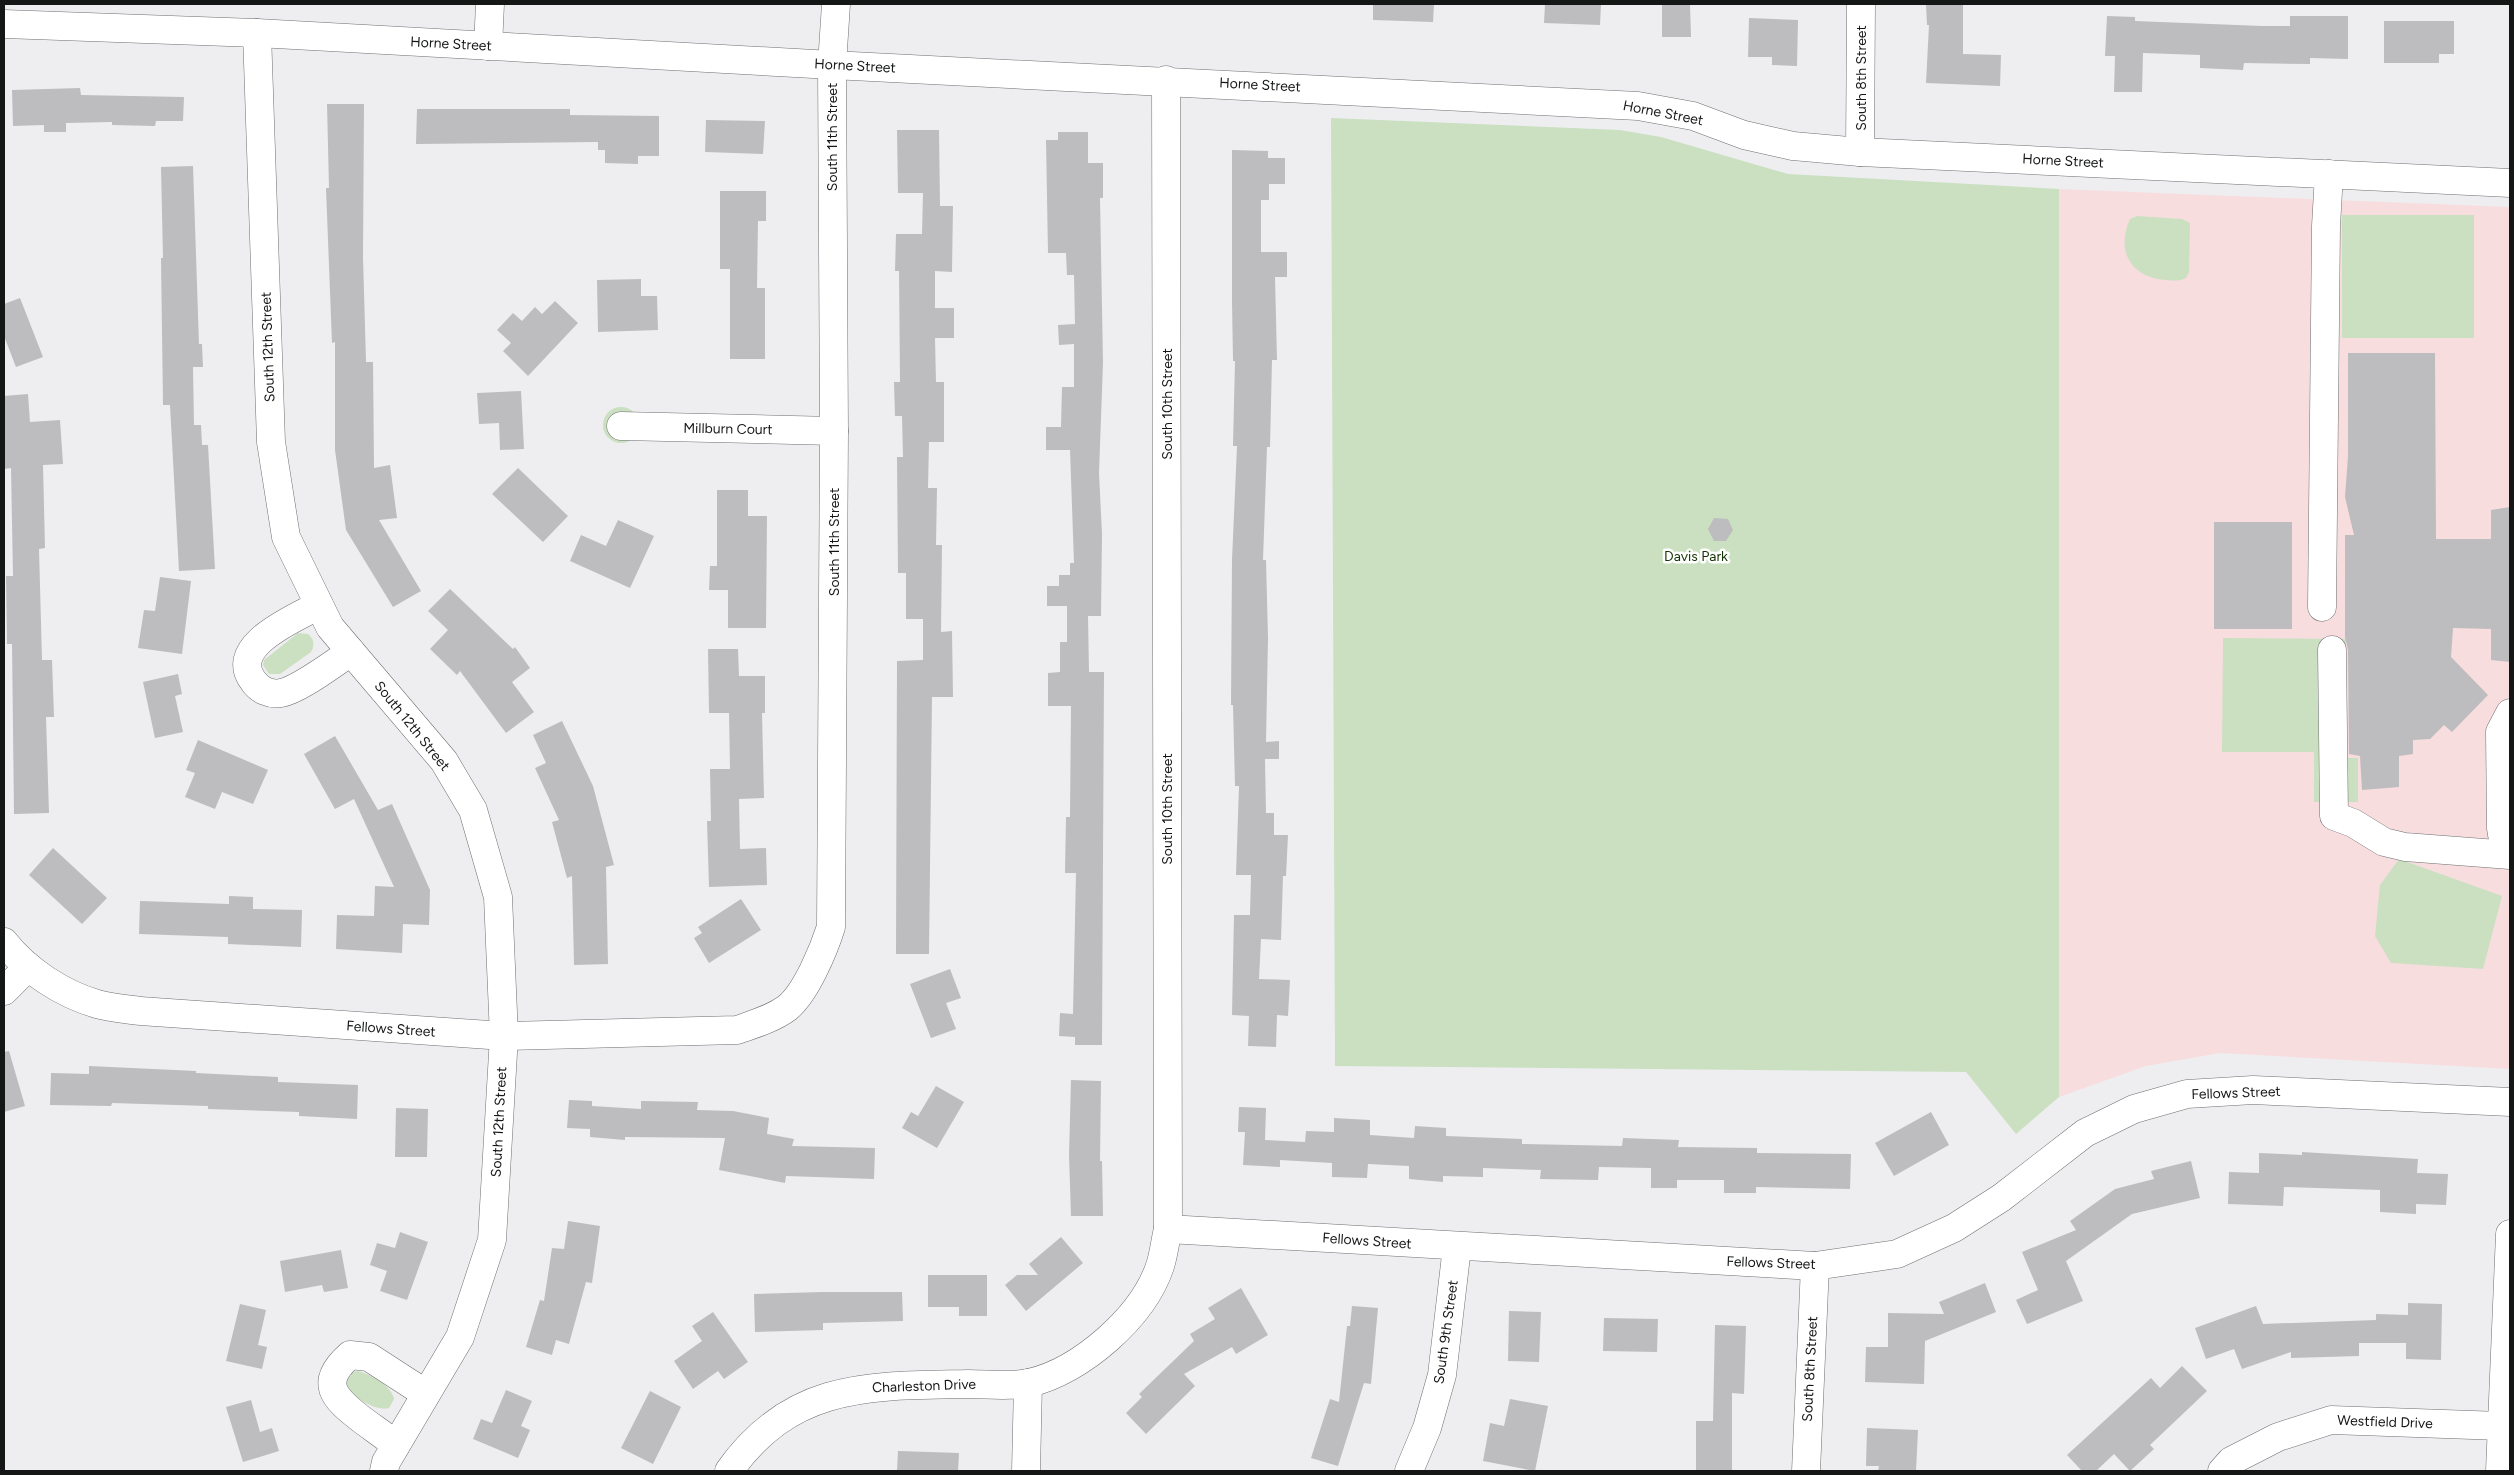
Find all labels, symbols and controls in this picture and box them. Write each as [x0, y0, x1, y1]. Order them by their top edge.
street label: South 8th Street [1853, 25, 1870, 131]
street label: Horne Street [410, 33, 492, 55]
street label: Horne Street [814, 55, 896, 77]
street label: Horne Street [1219, 74, 1301, 96]
street label: South 11th Street [824, 83, 841, 191]
street label: Horne Street [1621, 97, 1705, 129]
street label: Horne Street [2022, 150, 2104, 172]
street label: South 12th Street [258, 292, 278, 402]
street label: South 10th Street [1159, 348, 1176, 460]
street label: Millburn Court [683, 420, 773, 438]
street label: South 11th Street [826, 488, 843, 596]
park label: Davis Park [1664, 548, 1728, 565]
street label: South 12th Street [371, 678, 453, 774]
street label: South 10th Street [1159, 753, 1176, 865]
street label: Fellows Street [346, 1017, 436, 1041]
street label: South 12th Street [488, 1066, 510, 1178]
street label: Fellows Street [2191, 1083, 2281, 1103]
street label: Fellows Street [1322, 1229, 1412, 1253]
street label: Fellows Street [1726, 1253, 1816, 1273]
street label: South 9th Street [1430, 1279, 1462, 1385]
street label: South 8th Street [1799, 1316, 1821, 1422]
street label: Charleston Drive [872, 1376, 977, 1396]
street label: Westfield Drive [2337, 1412, 2433, 1432]

